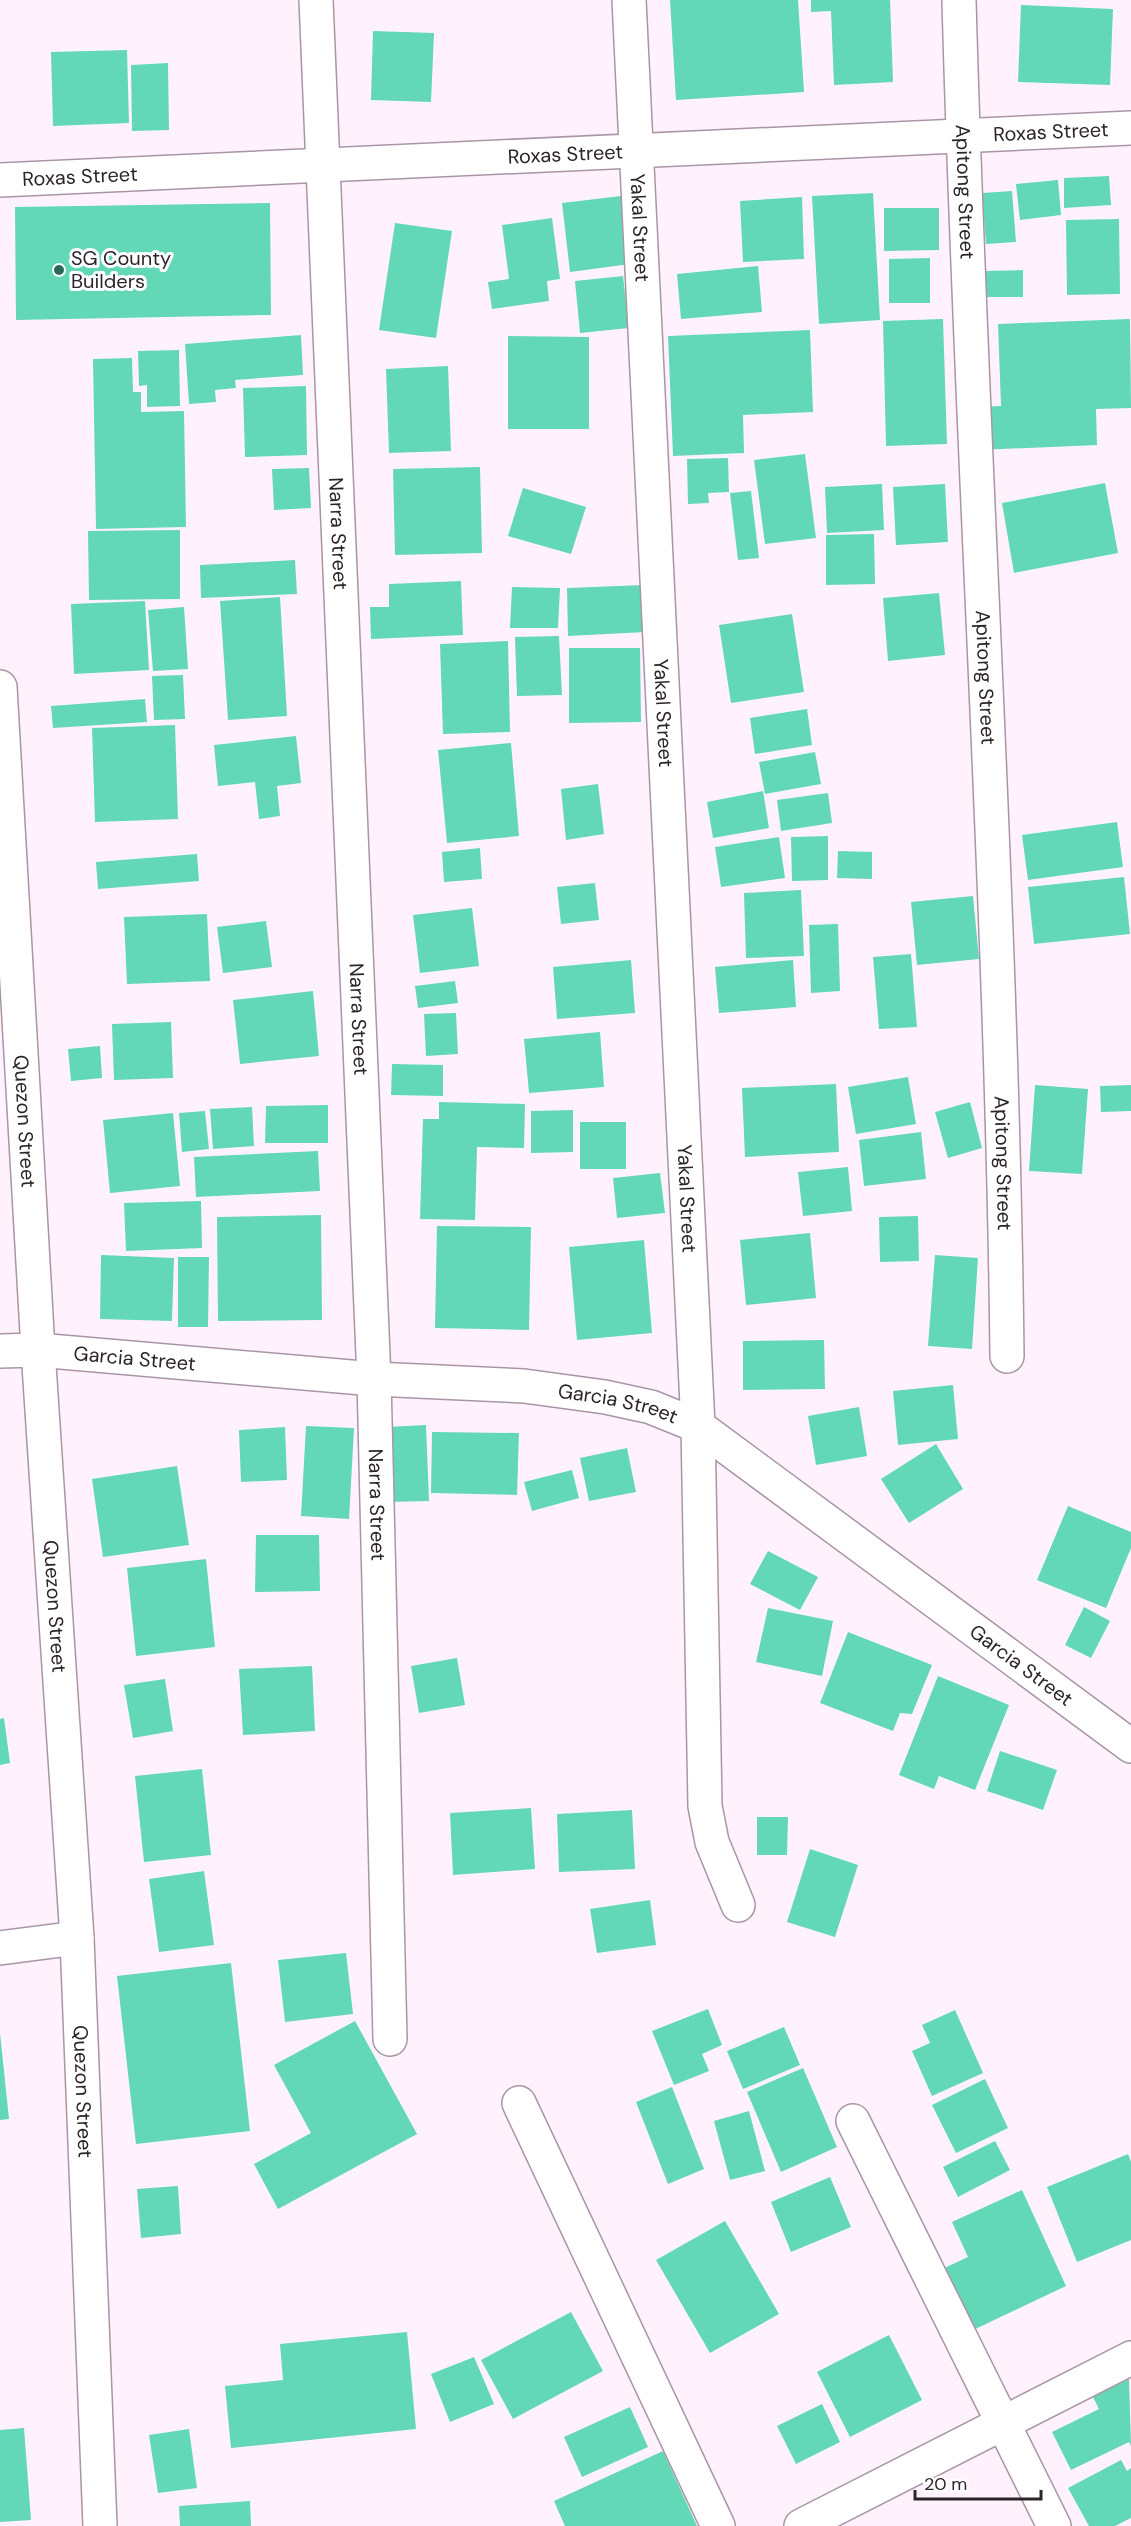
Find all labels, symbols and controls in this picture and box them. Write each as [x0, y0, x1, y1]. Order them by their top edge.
street label: Roxas Street [993, 116, 1109, 147]
street label: Apitong Street [950, 124, 981, 260]
street label: Roxas Street [507, 138, 624, 170]
street label: Roxas Street [22, 161, 138, 192]
street label: Yakal Street [624, 173, 656, 283]
place label: SG County Builders [71, 245, 171, 294]
marker: SG County Builders [52, 263, 66, 277]
street label: Narra Street [323, 477, 354, 590]
street label: Apitong Street [970, 610, 1002, 746]
street label: Yakal Street [648, 658, 679, 768]
street label: Narra Street [344, 962, 374, 1076]
street label: Quezon Street [8, 1054, 42, 1189]
street label: Apitong Street [989, 1095, 1018, 1231]
street label: Yakal Street [671, 1144, 703, 1254]
street label: Garcia Street [73, 1340, 197, 1377]
street label: Garcia Street [556, 1378, 682, 1430]
street label: Narra Street [363, 1448, 391, 1561]
street label: Quezon Street [38, 1539, 72, 1674]
street label: Garcia Street [964, 1618, 1078, 1712]
street label: Quezon Street [67, 2025, 99, 2159]
scale bar [915, 2463, 1041, 2501]
text: 20 m [924, 2472, 967, 2496]

